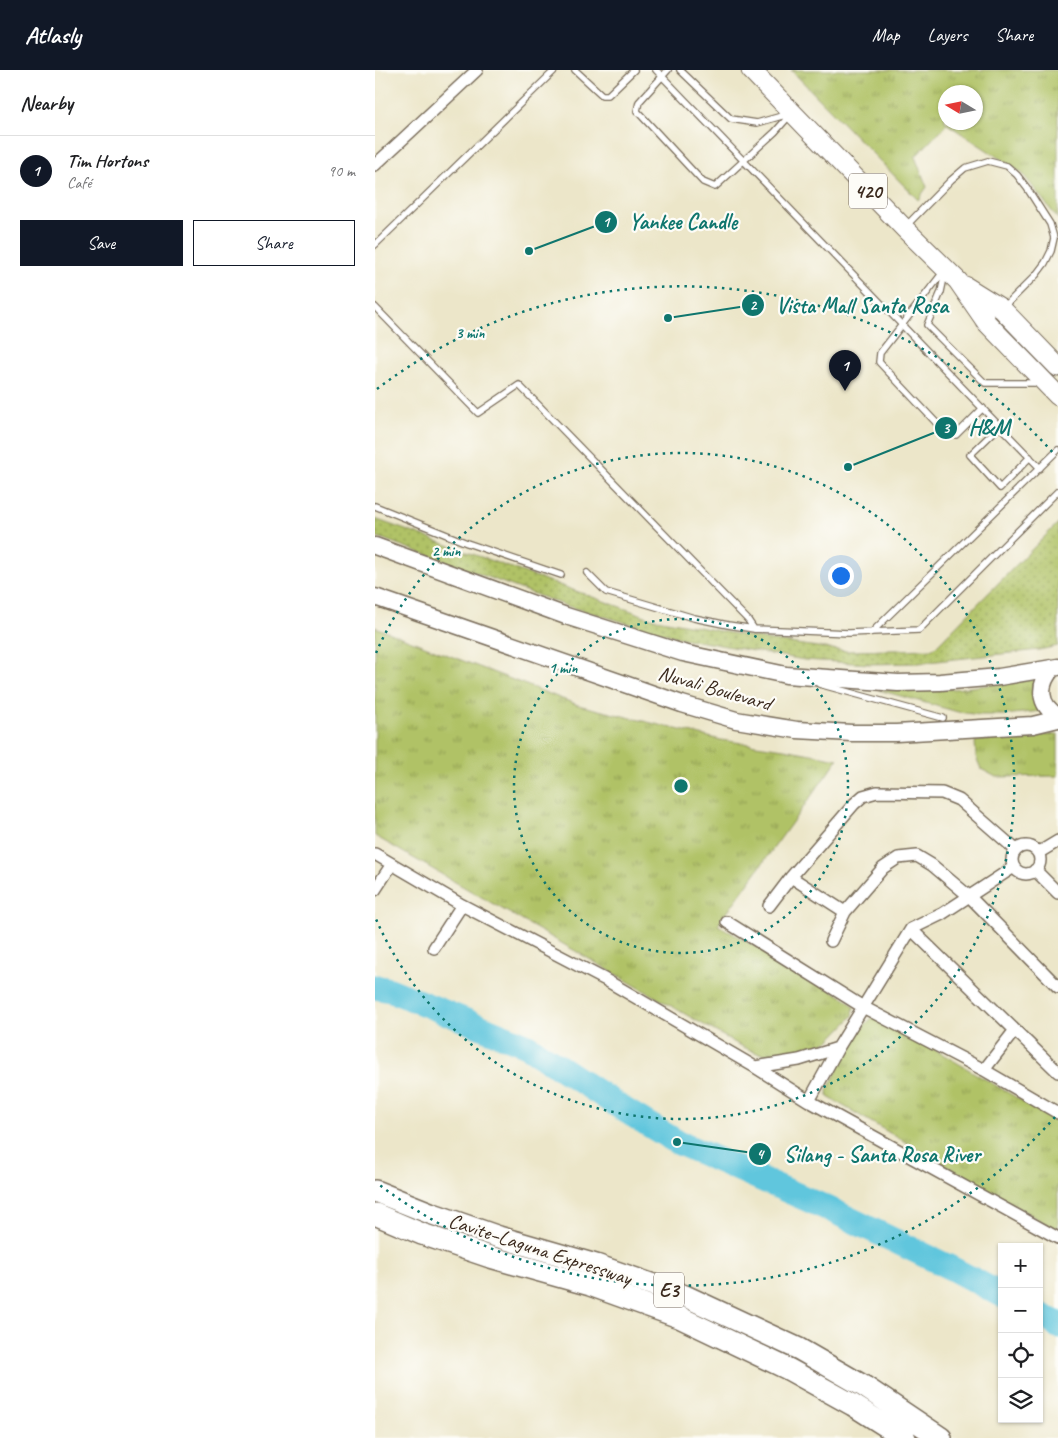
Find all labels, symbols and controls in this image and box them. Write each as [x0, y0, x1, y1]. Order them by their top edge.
text: Atlasly [25, 20, 81, 50]
text: Map [872, 24, 900, 46]
text: Layers [928, 24, 967, 46]
text: Share [995, 24, 1033, 46]
north arrow [938, 85, 983, 130]
text: Nearby [20, 90, 73, 116]
text: Tim Hortons [67, 149, 148, 173]
text: 1 [32, 161, 40, 181]
text: 90 m [328, 161, 355, 181]
text: Café [67, 173, 91, 193]
road number: 420 [849, 174, 887, 208]
callout: Yankee Candle [594, 203, 747, 240]
text: Yankee Candle [629, 208, 739, 236]
text: 1 [603, 213, 612, 232]
button: Save [20, 220, 183, 266]
button: Share [193, 220, 355, 266]
callout: Vista Mall Santa Rosa [741, 286, 958, 323]
text: Vista Mall Santa Rosa [776, 292, 950, 320]
text: 2 [750, 296, 758, 315]
text: 3 min [456, 324, 485, 343]
pin: 1 [829, 350, 861, 391]
callout: H&M [934, 409, 1020, 446]
text: H&M [968, 414, 1012, 442]
text: 3 [943, 419, 951, 438]
text: 2 min [432, 542, 461, 561]
your location [828, 563, 854, 589]
text: 1 min [549, 659, 578, 678]
street label: Nuvali Boulevard [655, 659, 777, 717]
centre of rings [672, 777, 690, 795]
callout: Silang - Santa Rosa River [748, 1135, 990, 1172]
text: Silang - Santa Rosa River [784, 1141, 982, 1169]
text: 4 [757, 1145, 766, 1164]
street label: Cavite–Laguna Expressway [445, 1207, 636, 1291]
map controls [998, 1243, 1043, 1423]
button: + [998, 1243, 1043, 1288]
road number: E3 [654, 1272, 684, 1308]
button: − [998, 1288, 1043, 1333]
button: locate [998, 1333, 1043, 1378]
button: layers [998, 1378, 1043, 1423]

